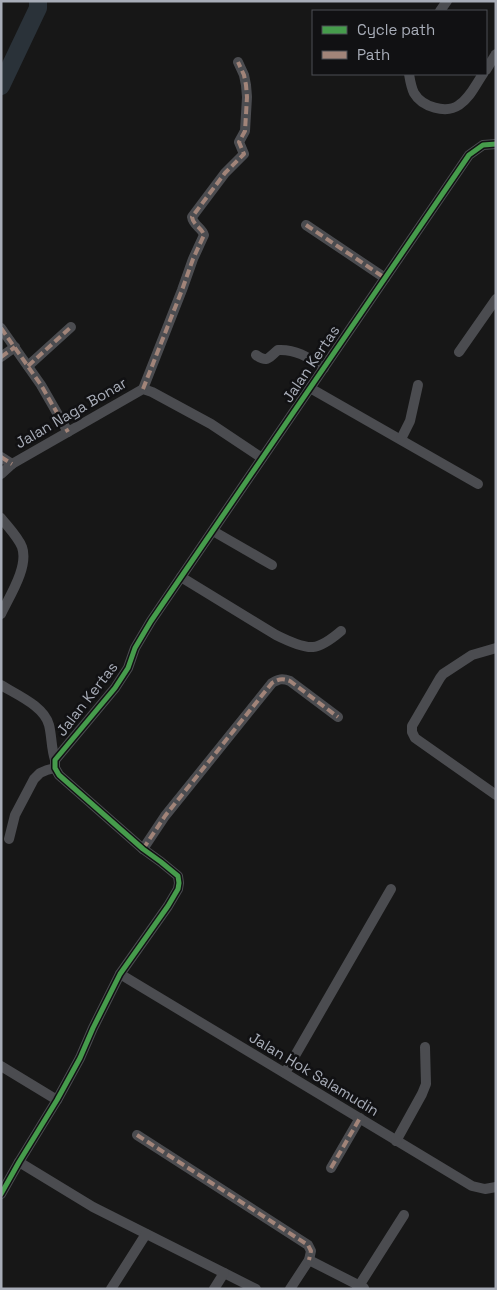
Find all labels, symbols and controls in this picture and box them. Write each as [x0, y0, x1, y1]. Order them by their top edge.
legend [312, 10, 487, 75]
text: Cycle path [357, 20, 435, 39]
text: Path [357, 45, 390, 64]
street label: Jalan Kertas [278, 321, 343, 406]
street label: Jalan Naga Bonar [12, 373, 130, 452]
street label: Jalan Kertas [52, 658, 122, 740]
street label: Jalan Hok Salamudin [246, 1027, 383, 1120]

